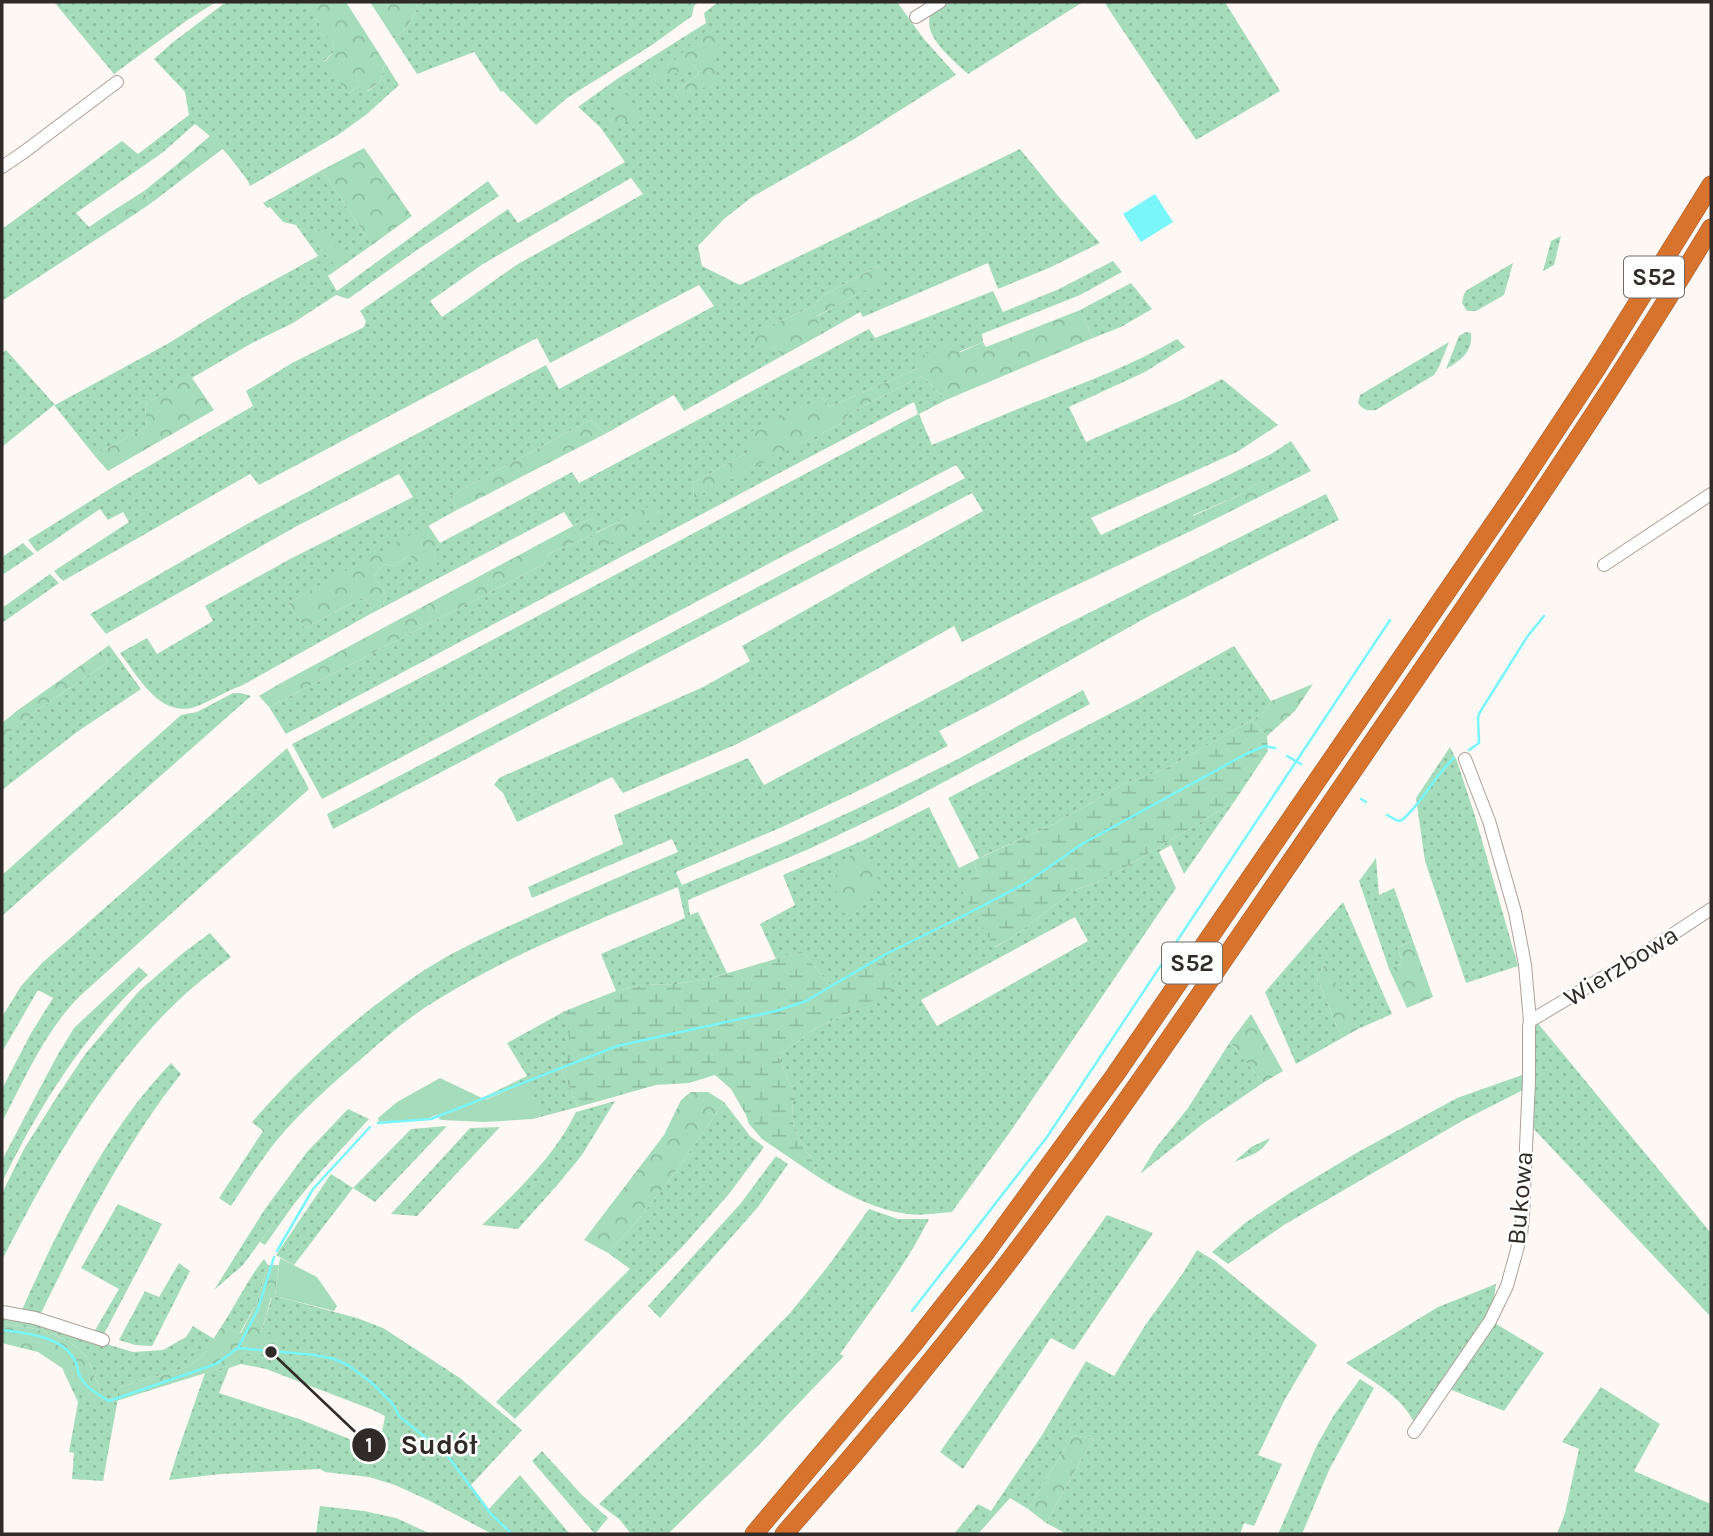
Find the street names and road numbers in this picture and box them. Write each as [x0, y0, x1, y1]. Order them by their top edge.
road number: S52 [1624, 256, 1684, 298]
street label: Wierzbowa [1558, 919, 1684, 1013]
road number: S52 [1162, 943, 1222, 984]
street label: Bukowa [1500, 1150, 1540, 1246]

